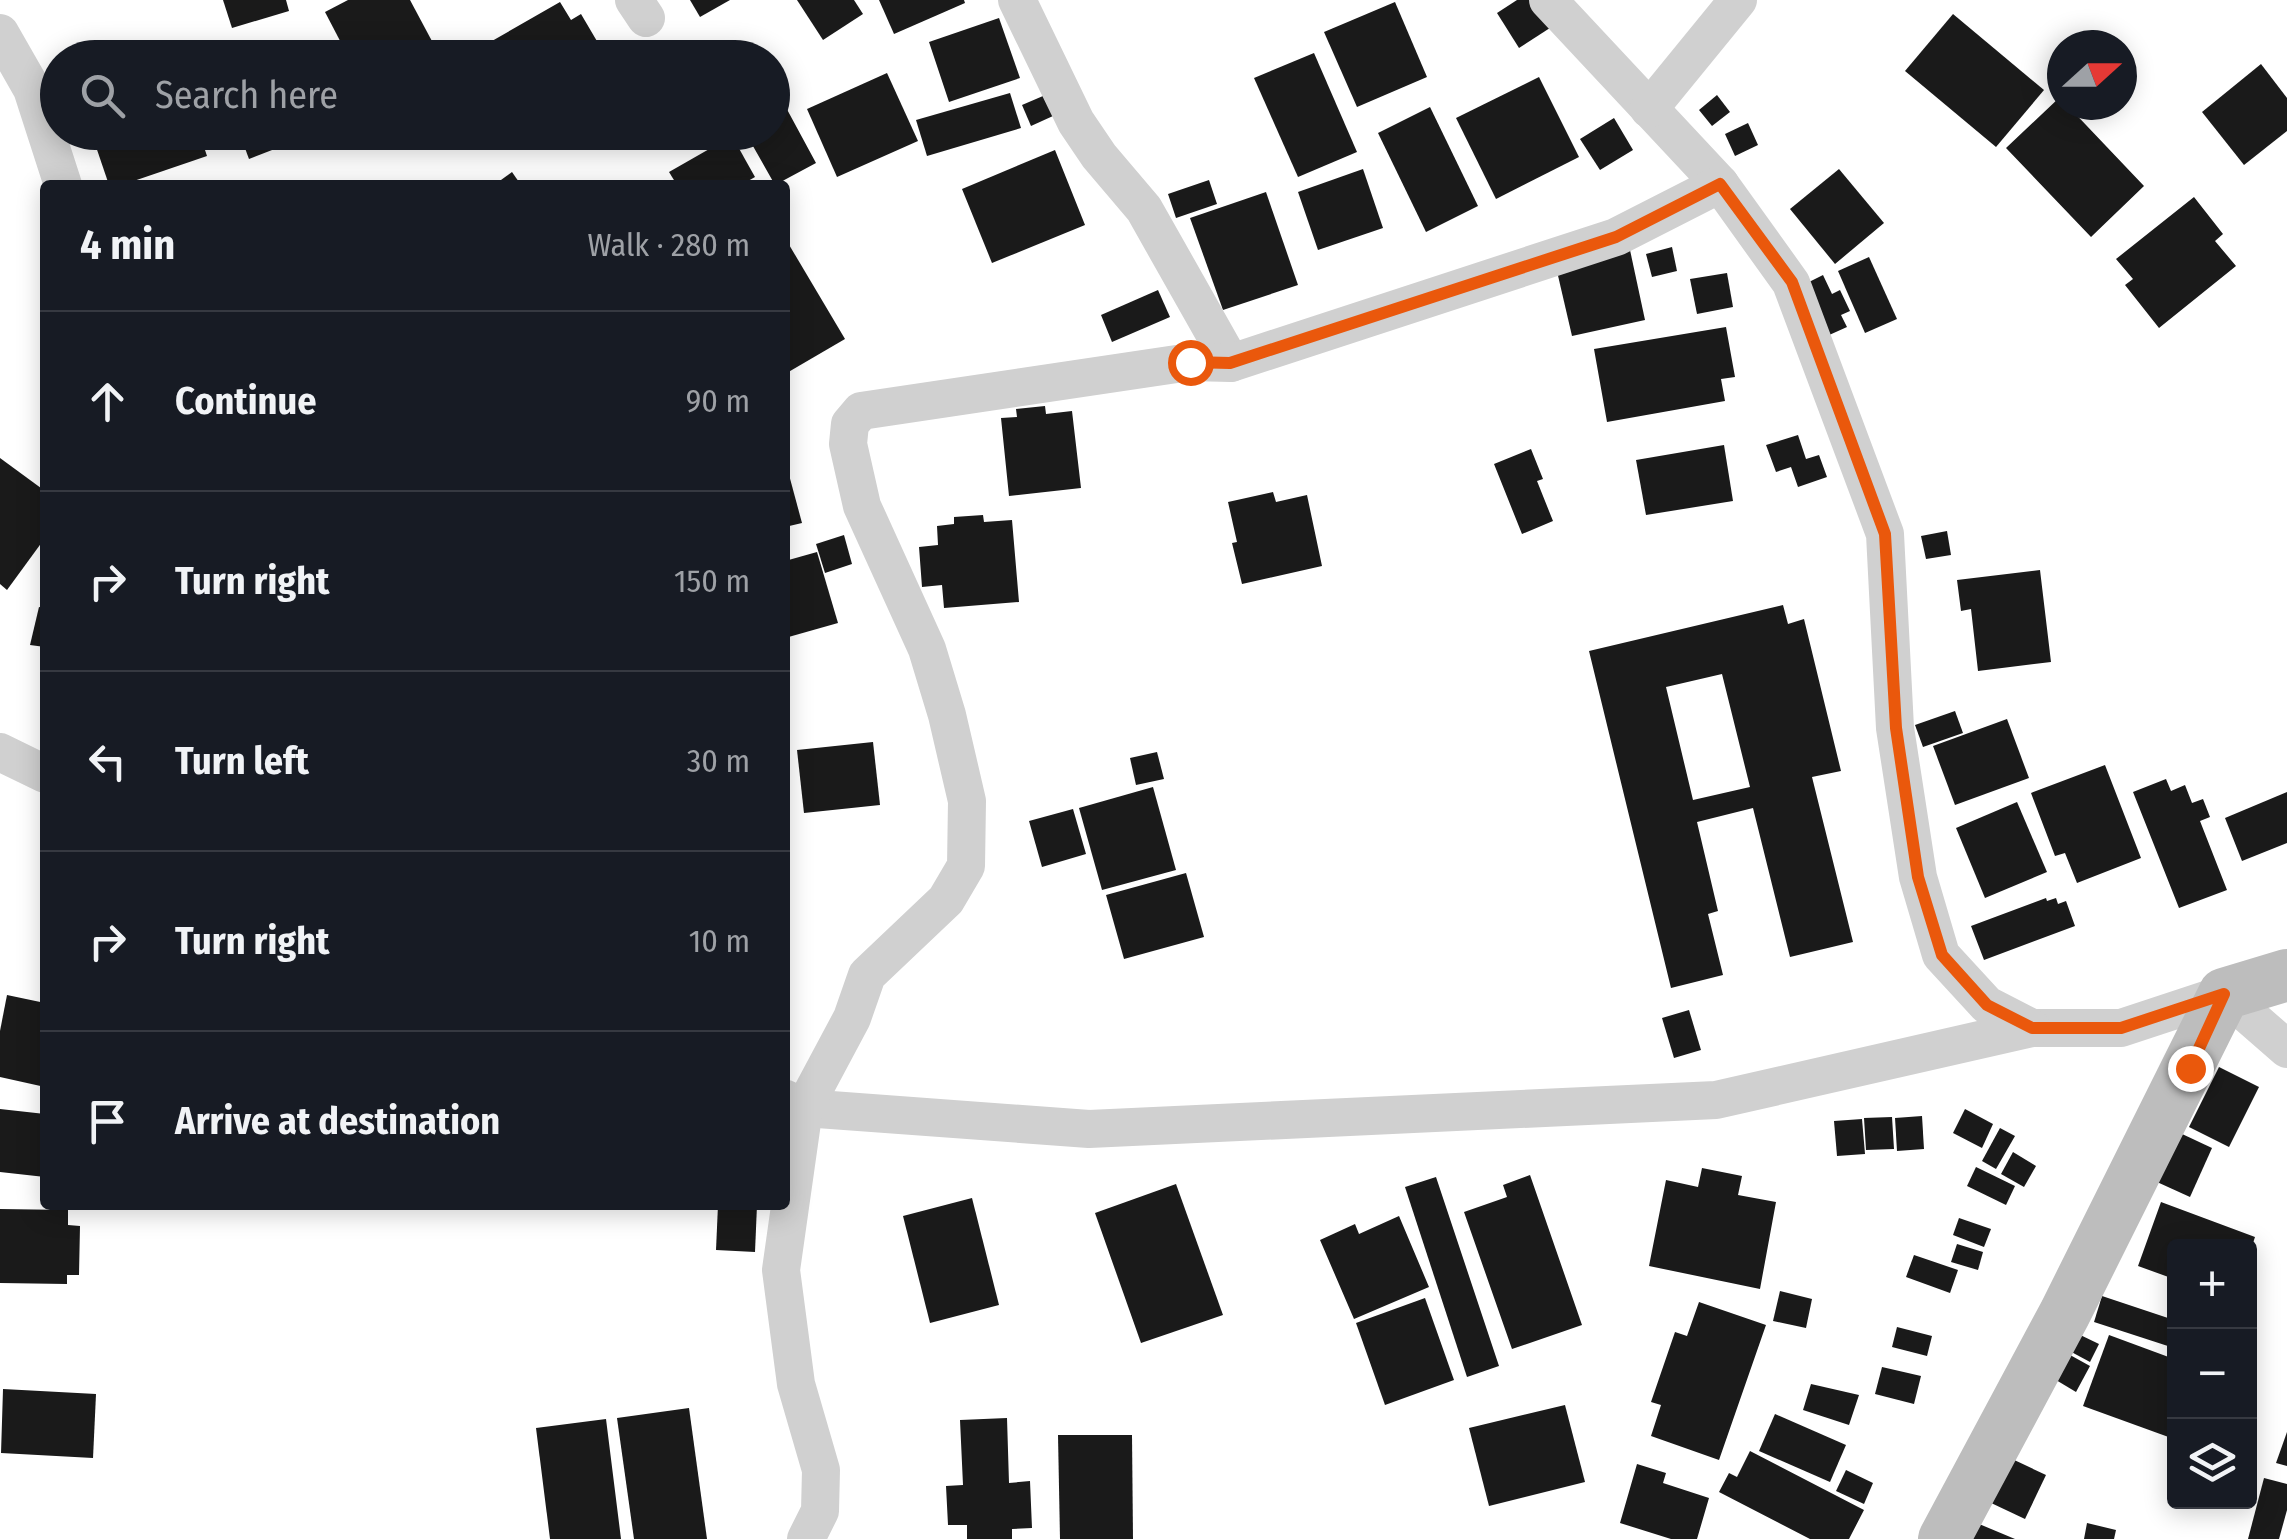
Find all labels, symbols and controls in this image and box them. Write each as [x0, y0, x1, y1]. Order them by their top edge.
north arrow [2047, 30, 2137, 120]
search box [40, 40, 790, 150]
icon: search [75, 68, 130, 123]
text: Search here [155, 72, 338, 118]
text: 4 min [80, 220, 175, 270]
text: Walk · 280 m [588, 226, 750, 264]
route start [1168, 340, 1214, 386]
icon: ahead [80, 374, 135, 429]
text: Continue [175, 378, 316, 424]
text: 90 m [686, 382, 750, 420]
icon: right [80, 554, 135, 609]
text: Turn right [175, 558, 329, 604]
text: 150 m [674, 562, 750, 600]
icon: left [80, 734, 135, 789]
text: Turn left [175, 738, 309, 784]
text: 30 m [687, 742, 750, 780]
icon: right [80, 914, 135, 969]
text: Turn right [175, 918, 329, 964]
text: 10 m [689, 922, 750, 960]
route end [2168, 1046, 2214, 1092]
icon: arrive [80, 1094, 135, 1149]
text: Arrive at destination [175, 1098, 500, 1144]
map controls [2167, 1239, 2257, 1509]
button: + [2167, 1239, 2257, 1329]
button: − [2167, 1329, 2257, 1419]
button: layers [2167, 1419, 2257, 1509]

